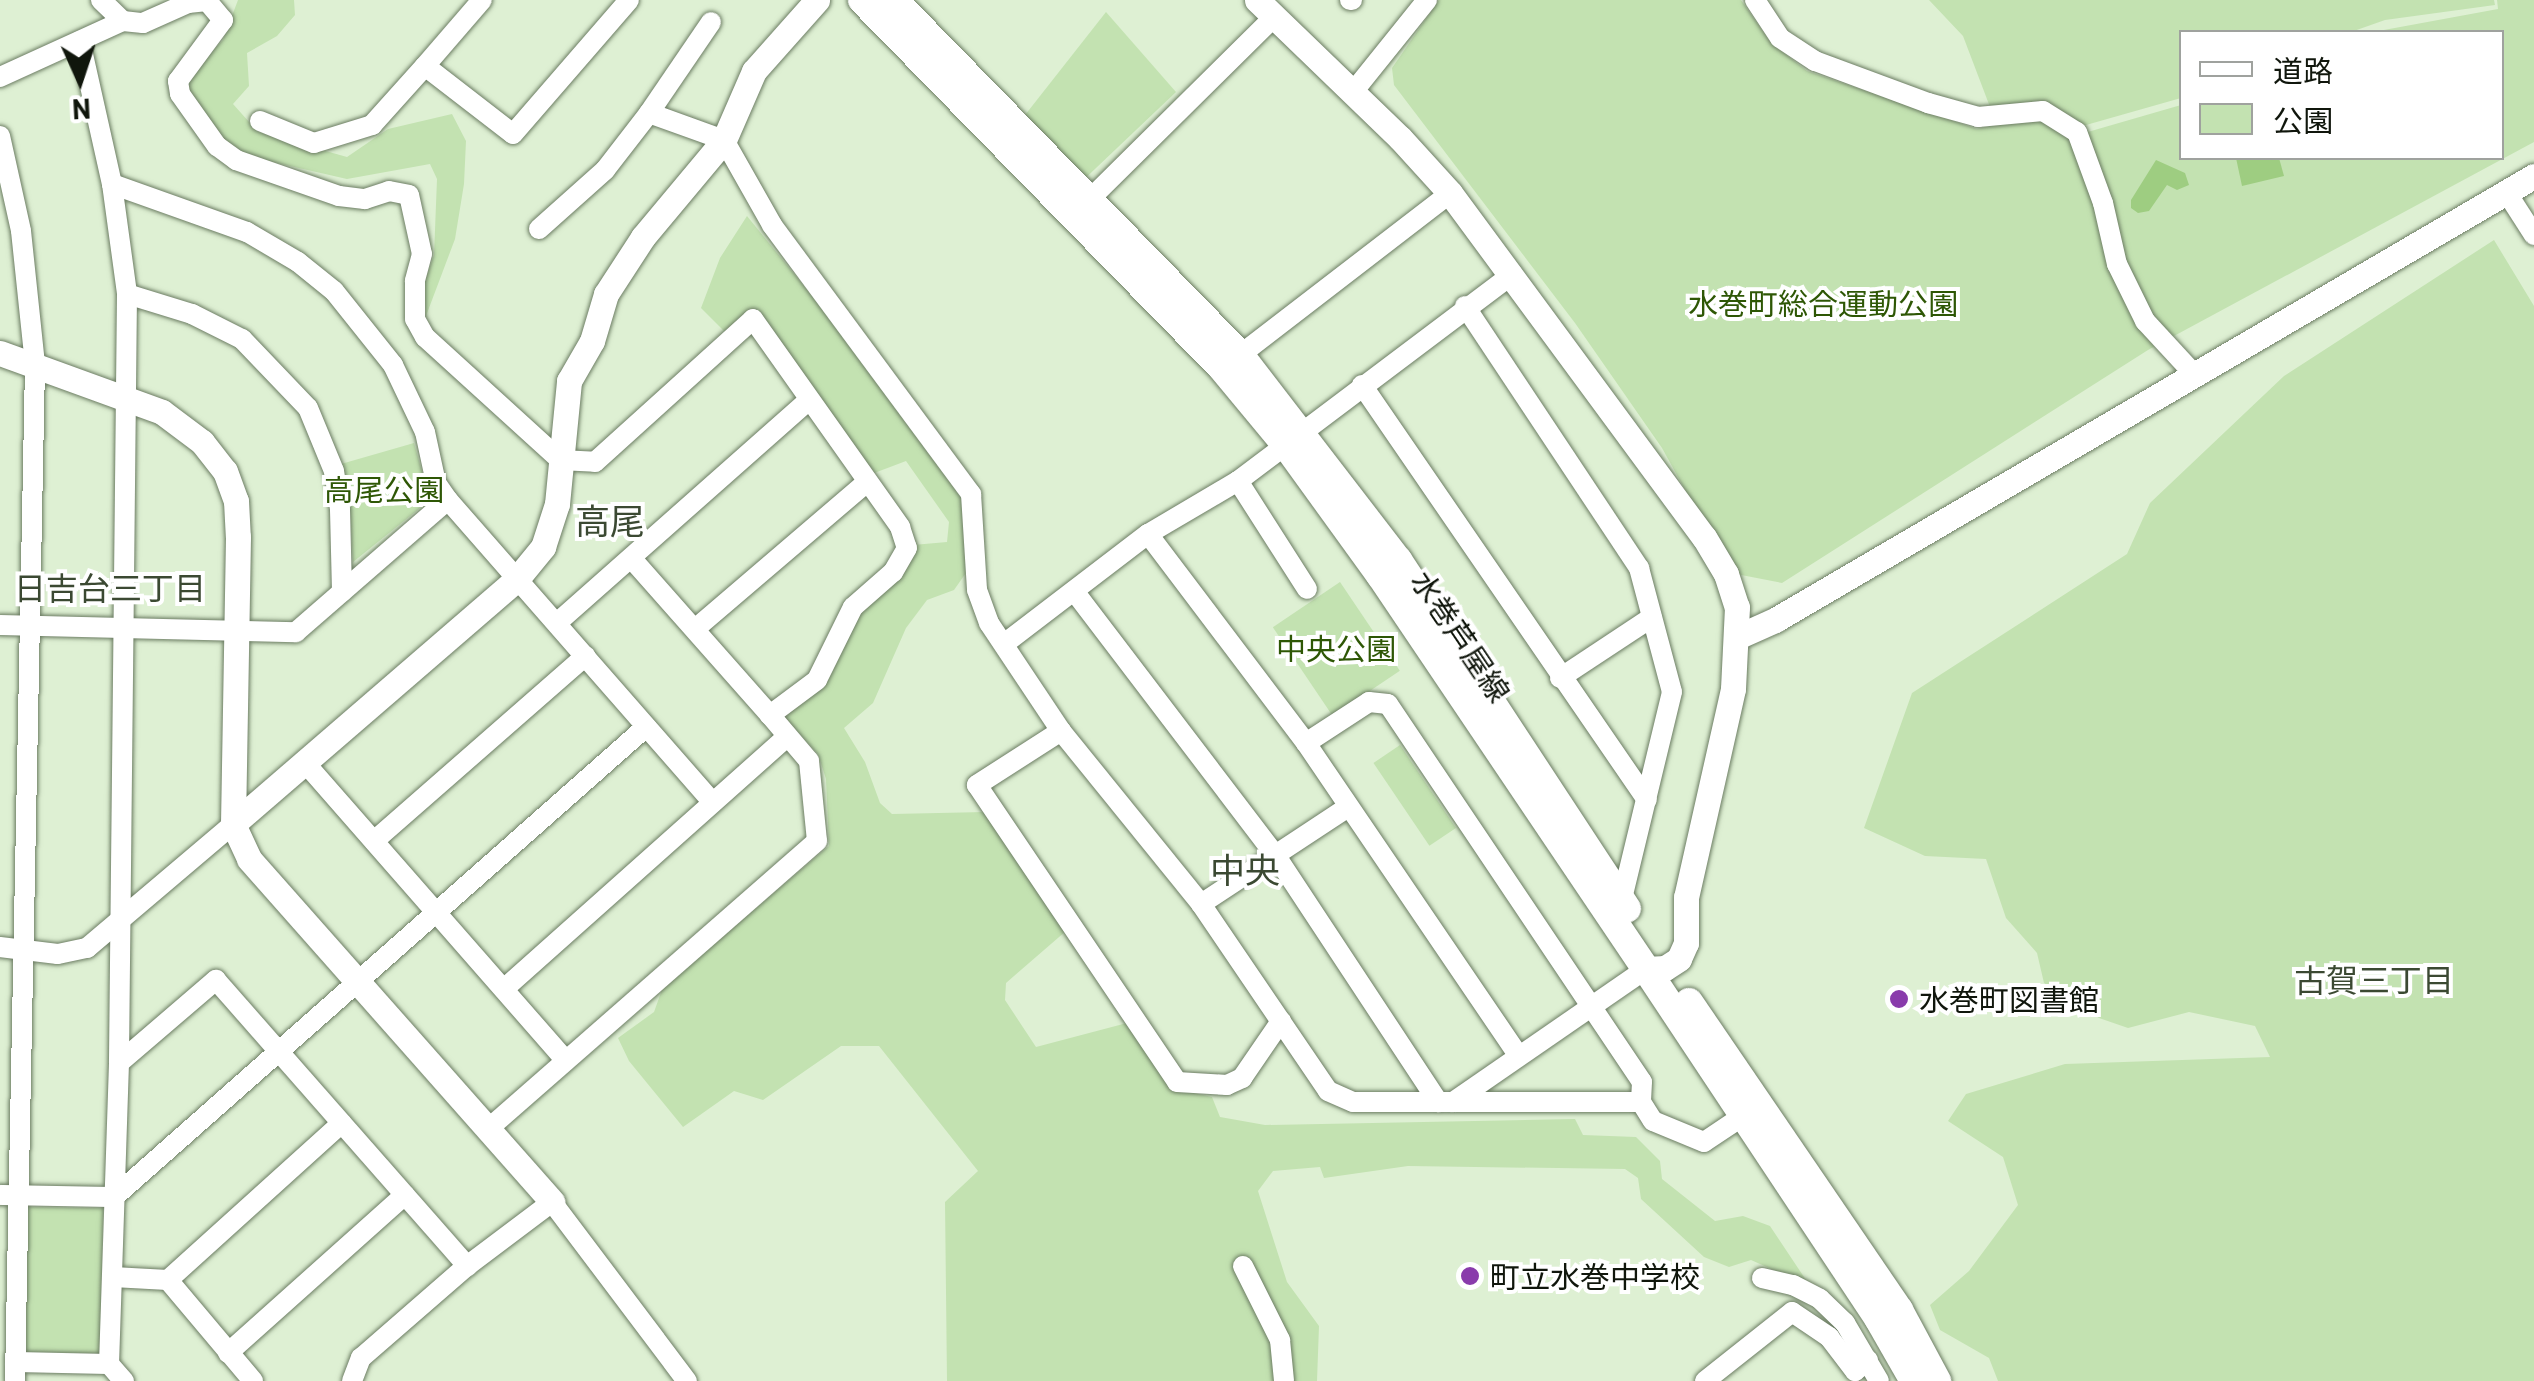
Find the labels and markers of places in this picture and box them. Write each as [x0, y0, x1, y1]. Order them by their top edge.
place label: 水巻町図書館 [1919, 981, 2099, 1017]
marker: 水巻町図書館 [1888, 988, 1910, 1010]
place label: 町立水巻中学校 [1490, 1258, 1700, 1294]
marker: 町立水巻中学校 [1459, 1265, 1481, 1287]

